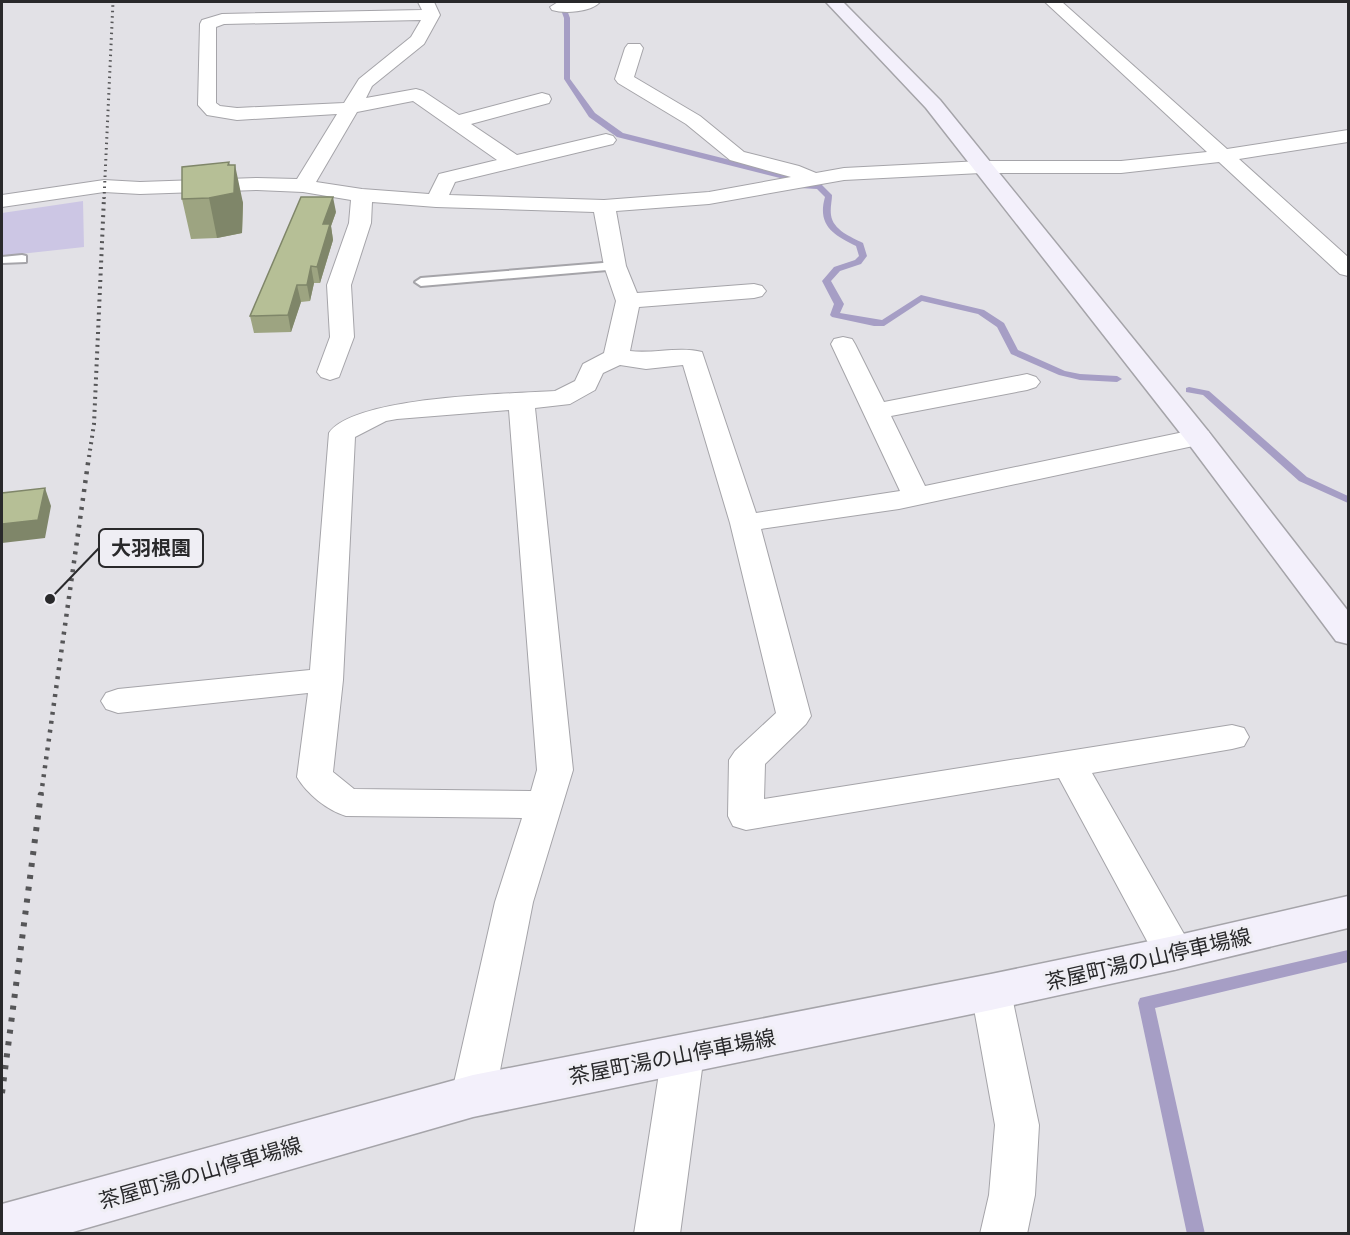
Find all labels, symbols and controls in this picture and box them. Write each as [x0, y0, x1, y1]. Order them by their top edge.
callout: 大羽根園 [99, 529, 203, 567]
text: 大羽根園 [111, 535, 191, 559]
street label: 茶屋町湯の山停車場線 [1043, 922, 1253, 994]
street label: 茶屋町湯の山停車場線 [567, 1024, 777, 1088]
street label: 茶屋町湯の山停車場線 [96, 1131, 304, 1213]

